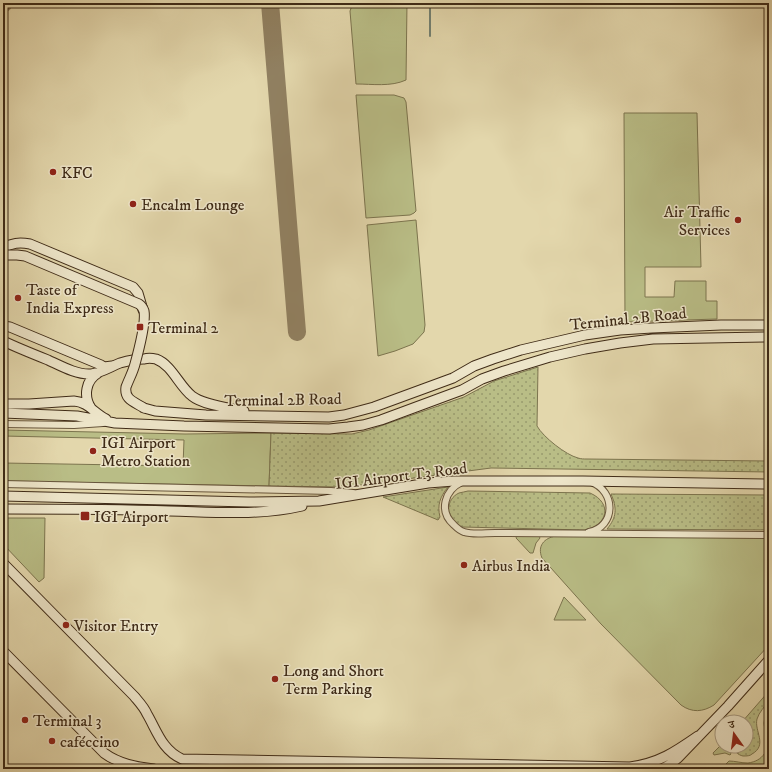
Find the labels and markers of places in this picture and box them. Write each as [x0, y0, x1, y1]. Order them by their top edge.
place label: KFC [61, 163, 93, 183]
marker: KFC [48, 167, 58, 177]
place label: Encalm Lounge [141, 195, 245, 215]
marker: Encalm Lounge [128, 199, 138, 209]
place label: Air Traffic Services [664, 202, 730, 240]
marker: Air Traffic Services [733, 215, 743, 225]
place label: Taste of India Express [26, 280, 114, 318]
marker: Taste of India Express [13, 293, 23, 303]
place label: Terminal 2 [148, 318, 219, 338]
marker: Terminal 2 [135, 322, 145, 332]
place label: IGI Airport Metro Station [101, 433, 191, 471]
marker: IGI Airport Metro Station [88, 446, 98, 456]
place label: IGI Airport [94, 507, 169, 527]
marker: IGI Airport [79, 510, 91, 522]
place label: Airbus India [472, 556, 550, 576]
marker: Airbus India [459, 560, 469, 570]
place label: Visitor Entry [73, 616, 158, 636]
marker: Visitor Entry [61, 620, 71, 630]
place label: Long and Short Term Parking [283, 661, 384, 699]
marker: Long and Short Term Parking [270, 674, 280, 684]
place label: Terminal 3 [33, 711, 102, 731]
marker: Terminal 3 [20, 715, 30, 725]
place label: caféccino [60, 732, 120, 752]
marker: caféccino [47, 736, 57, 746]

